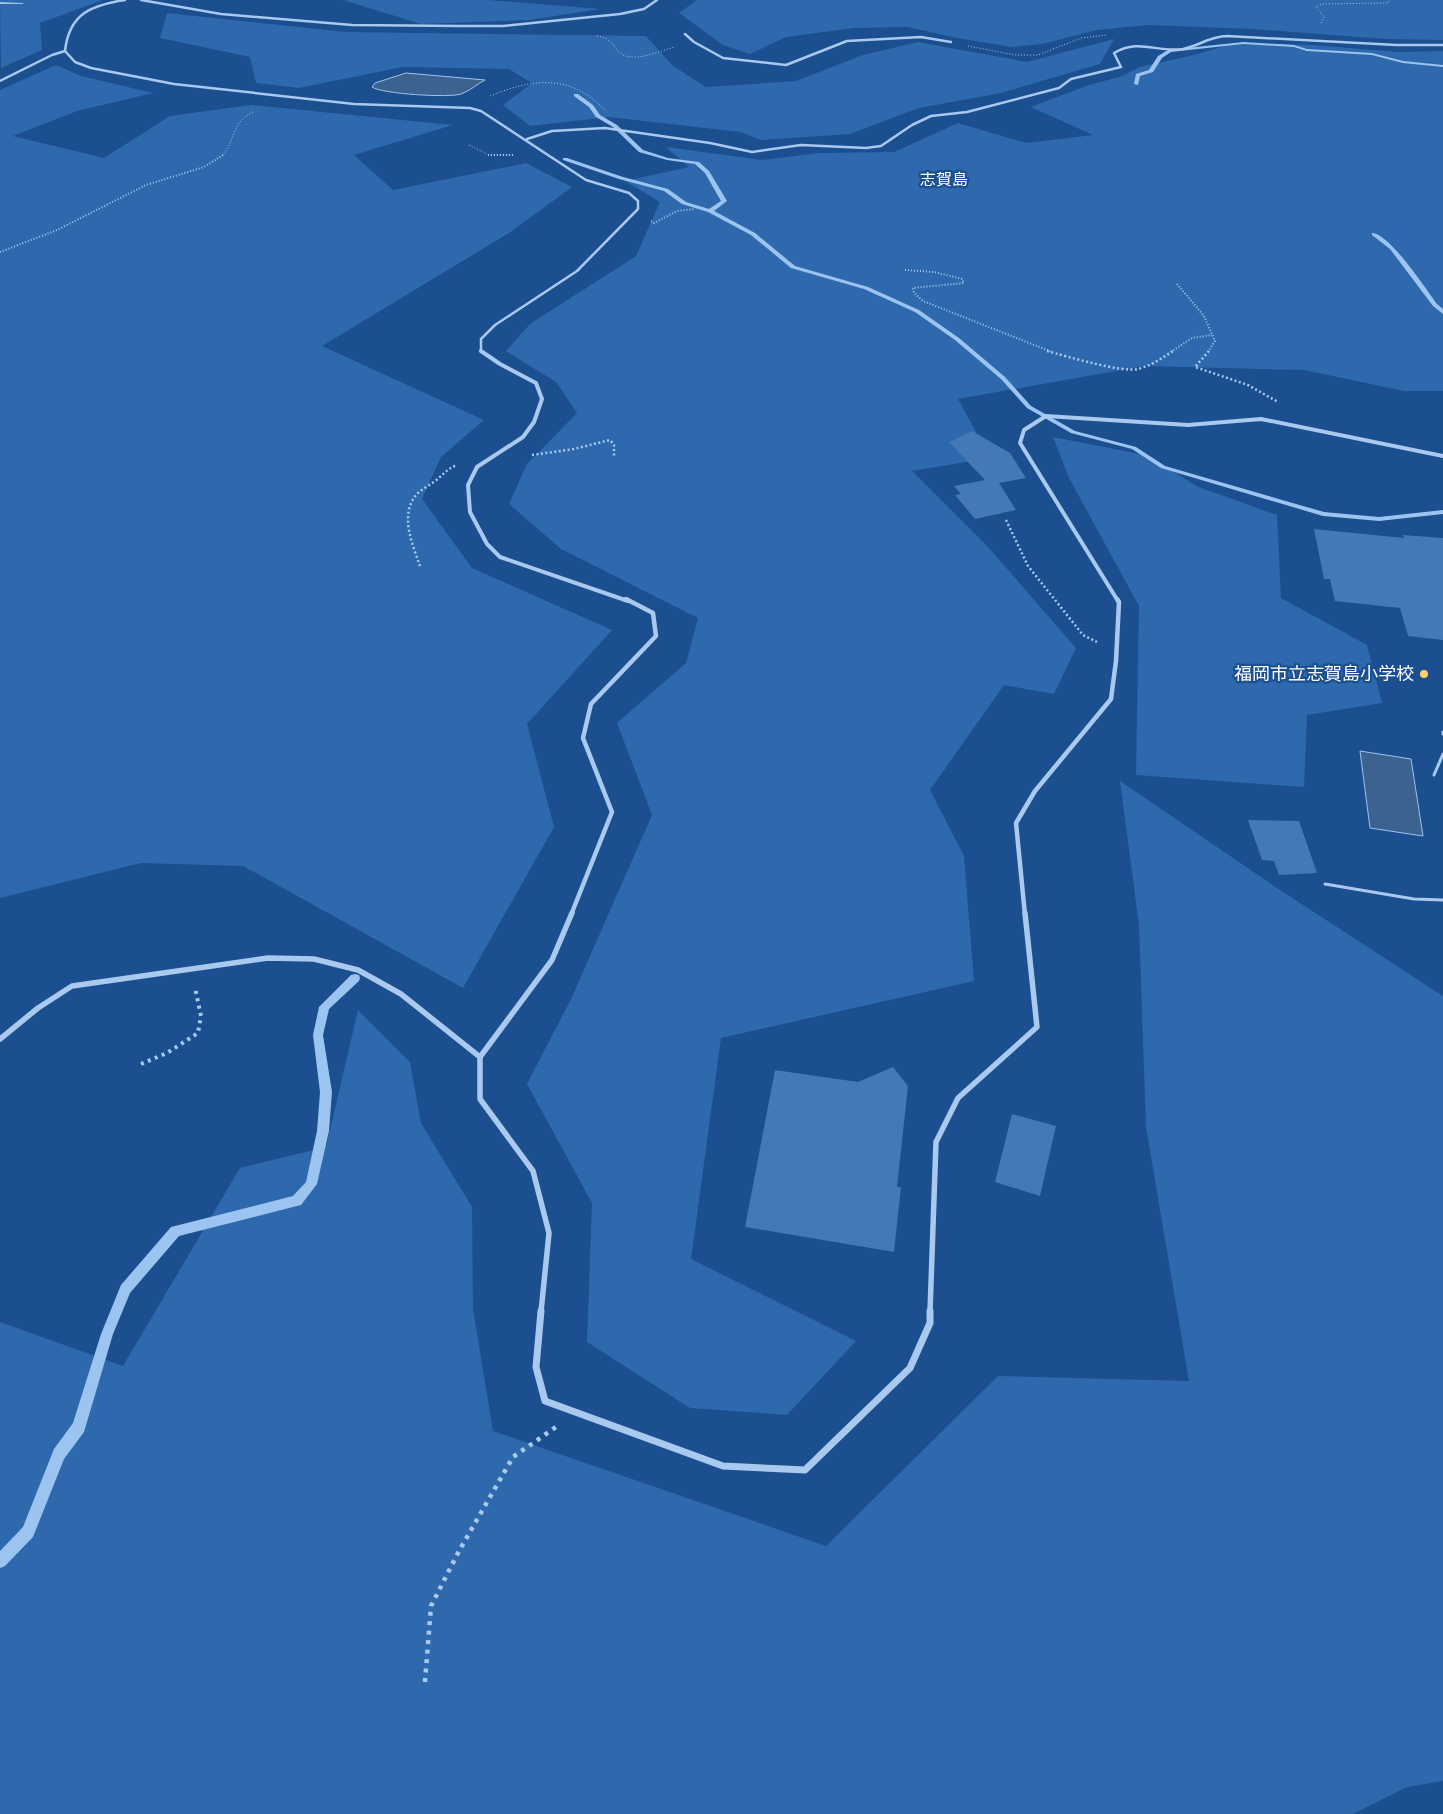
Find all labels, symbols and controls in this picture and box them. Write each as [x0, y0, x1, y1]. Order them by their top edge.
district label: 志賀島 [920, 171, 968, 190]
place label: 福岡市立志賀島小学校 [1234, 664, 1414, 685]
marker: 福岡市立志賀島小学校 [1418, 668, 1430, 680]

